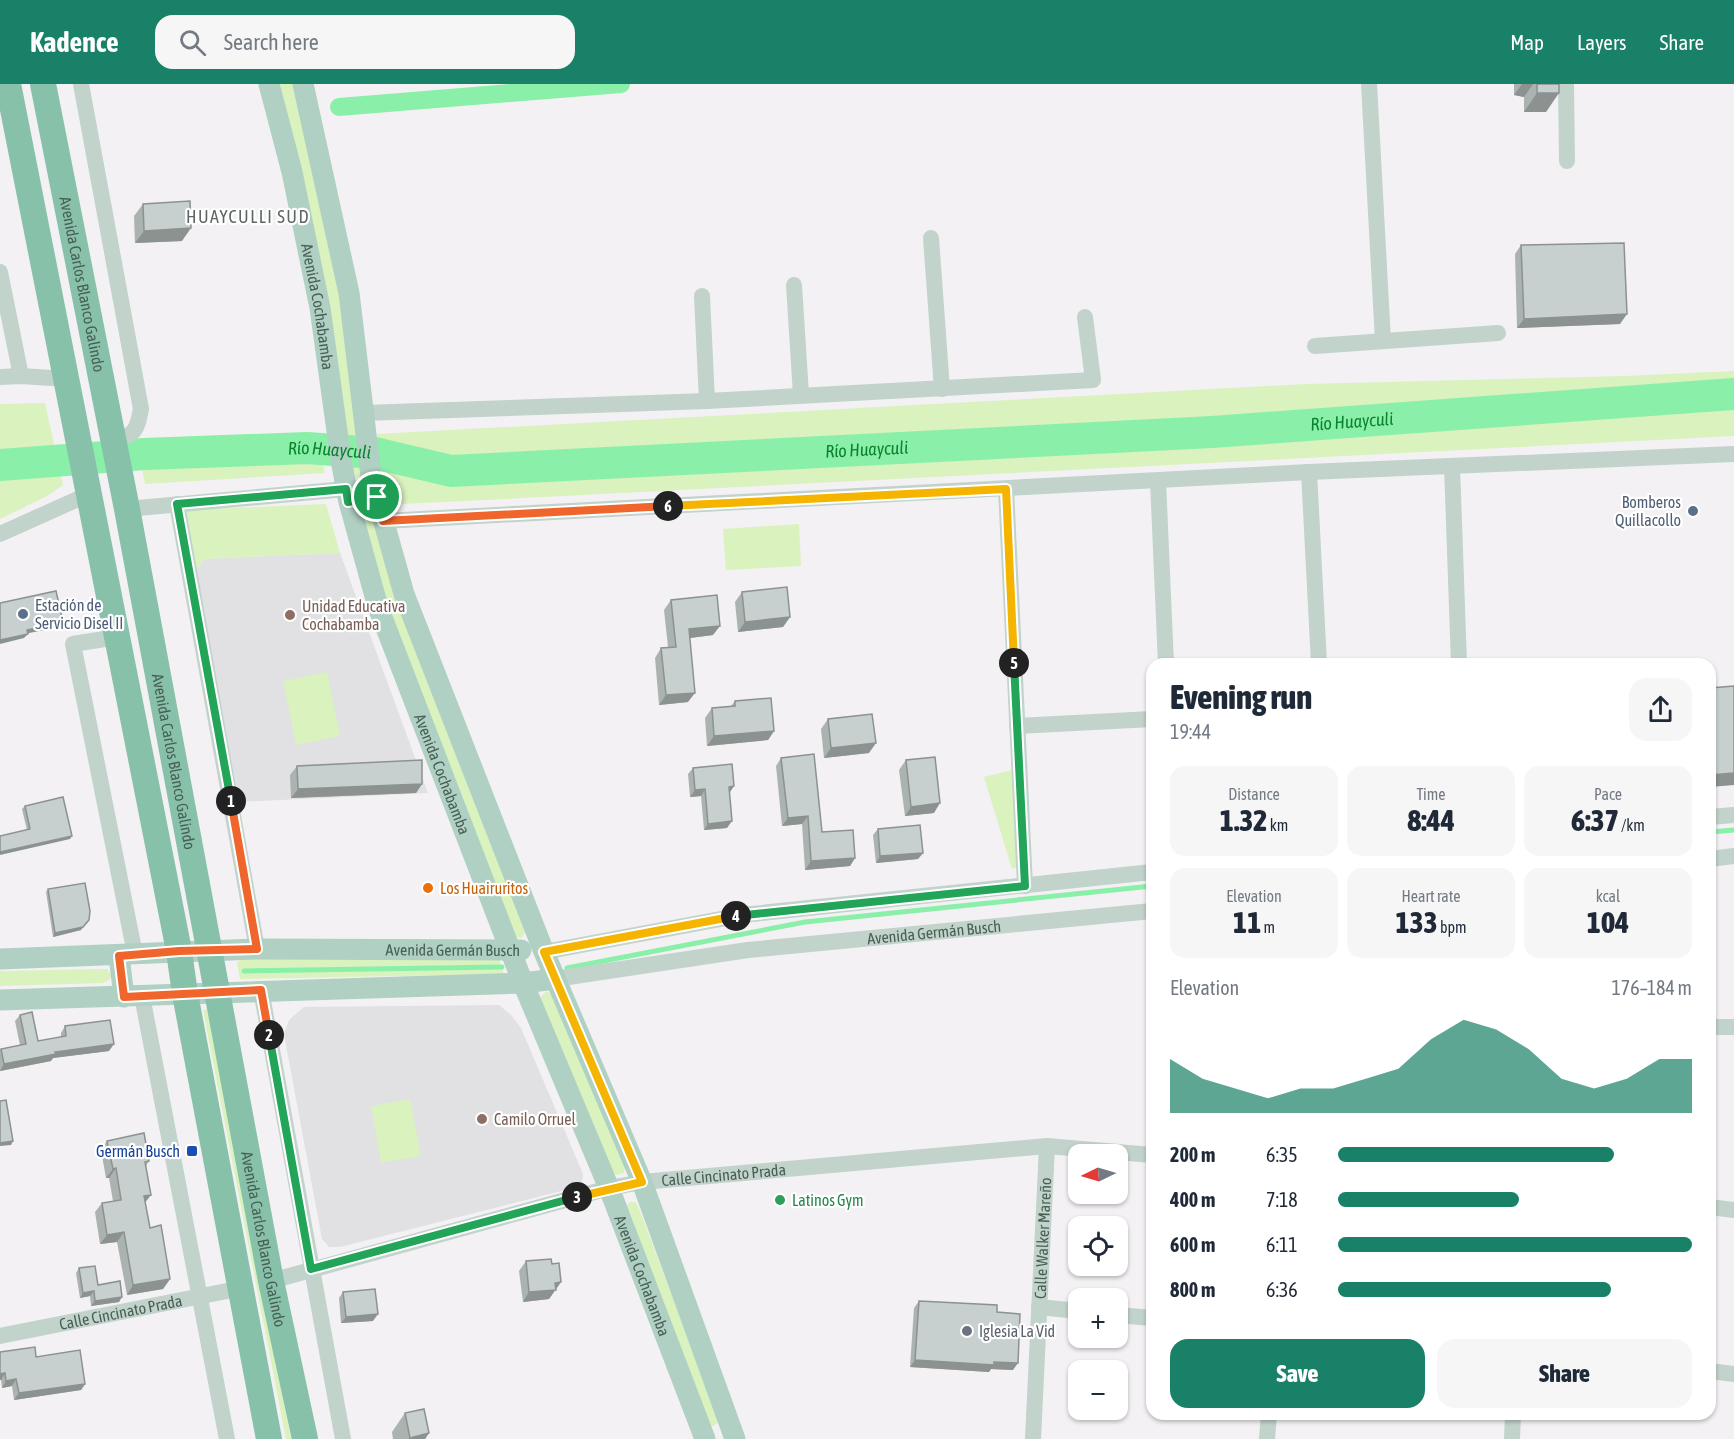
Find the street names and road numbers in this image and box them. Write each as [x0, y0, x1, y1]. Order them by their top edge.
street label: Avenida Carlos Blanco Galindo [56, 195, 109, 373]
street label: Avenida Cochabamba [298, 242, 337, 371]
street label: Avenida Carlos Blanco Galindo [149, 672, 199, 851]
street label: Avenida Cochabamba [411, 711, 474, 837]
street label: Avenida Germán Busch [866, 917, 1002, 947]
street label: Avenida Germán Busch [386, 940, 520, 959]
street label: Avenida Carlos Blanco Galindo [238, 1150, 290, 1329]
street label: Calle Cincinato Prada [661, 1160, 787, 1189]
street label: Calle Walker Mareño [1031, 1177, 1054, 1299]
street label: Avenida Cochabamba [611, 1213, 674, 1338]
street label: Calle Cincinato Prada [58, 1291, 184, 1333]

